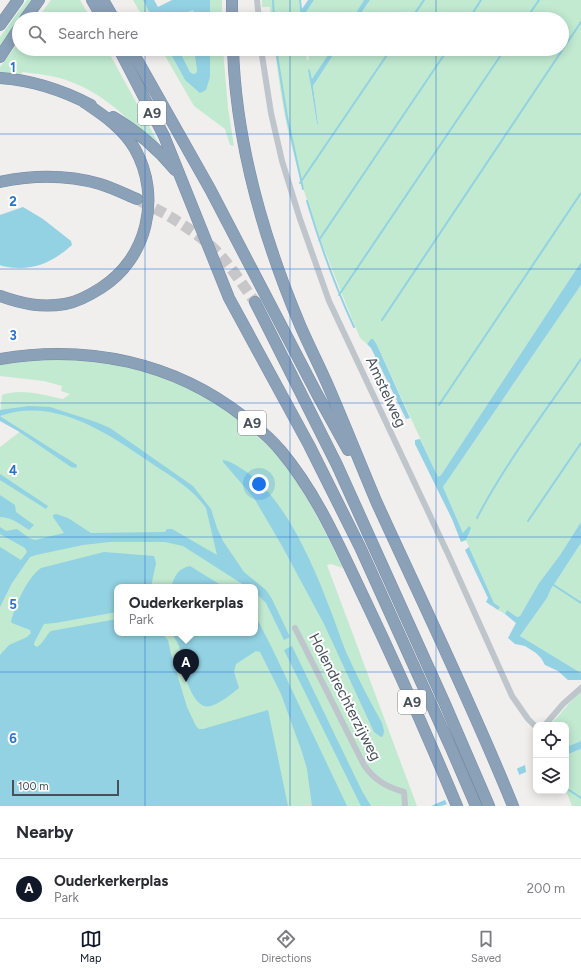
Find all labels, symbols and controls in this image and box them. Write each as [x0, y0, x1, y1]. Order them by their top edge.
search box [12, 12, 569, 56]
icon: search [26, 23, 48, 45]
text: Search here [58, 25, 138, 43]
text: 1 [10, 60, 16, 75]
road number: A9 [138, 101, 166, 125]
text: 2 [9, 194, 17, 209]
text: 3 [9, 328, 17, 343]
street label: Amstelweg [362, 354, 410, 430]
road number: A9 [238, 411, 266, 435]
text: 4 [9, 463, 17, 478]
your location [249, 474, 269, 494]
popup [114, 584, 258, 636]
text: Ouderkerkerplas [129, 594, 243, 612]
text: 5 [9, 597, 17, 612]
text: Park [129, 612, 154, 627]
street label: Holendrechterzijweg [305, 630, 385, 764]
pin: A [173, 649, 199, 682]
road number: A9 [398, 690, 426, 714]
map controls [533, 722, 569, 794]
button: locate [533, 722, 569, 758]
text: 6 [9, 731, 17, 746]
button: layers [533, 758, 569, 794]
scale bar [12, 778, 119, 797]
text: 100 m [18, 780, 49, 793]
text: Nearby [16, 822, 74, 842]
text: Ouderkerkerplas [54, 872, 168, 890]
text: A [24, 881, 34, 896]
text: 200 m [527, 881, 565, 896]
text: Park [54, 890, 79, 905]
tab: Map [80, 928, 102, 965]
tab: Directions [261, 928, 311, 965]
tab: Saved [471, 928, 501, 965]

